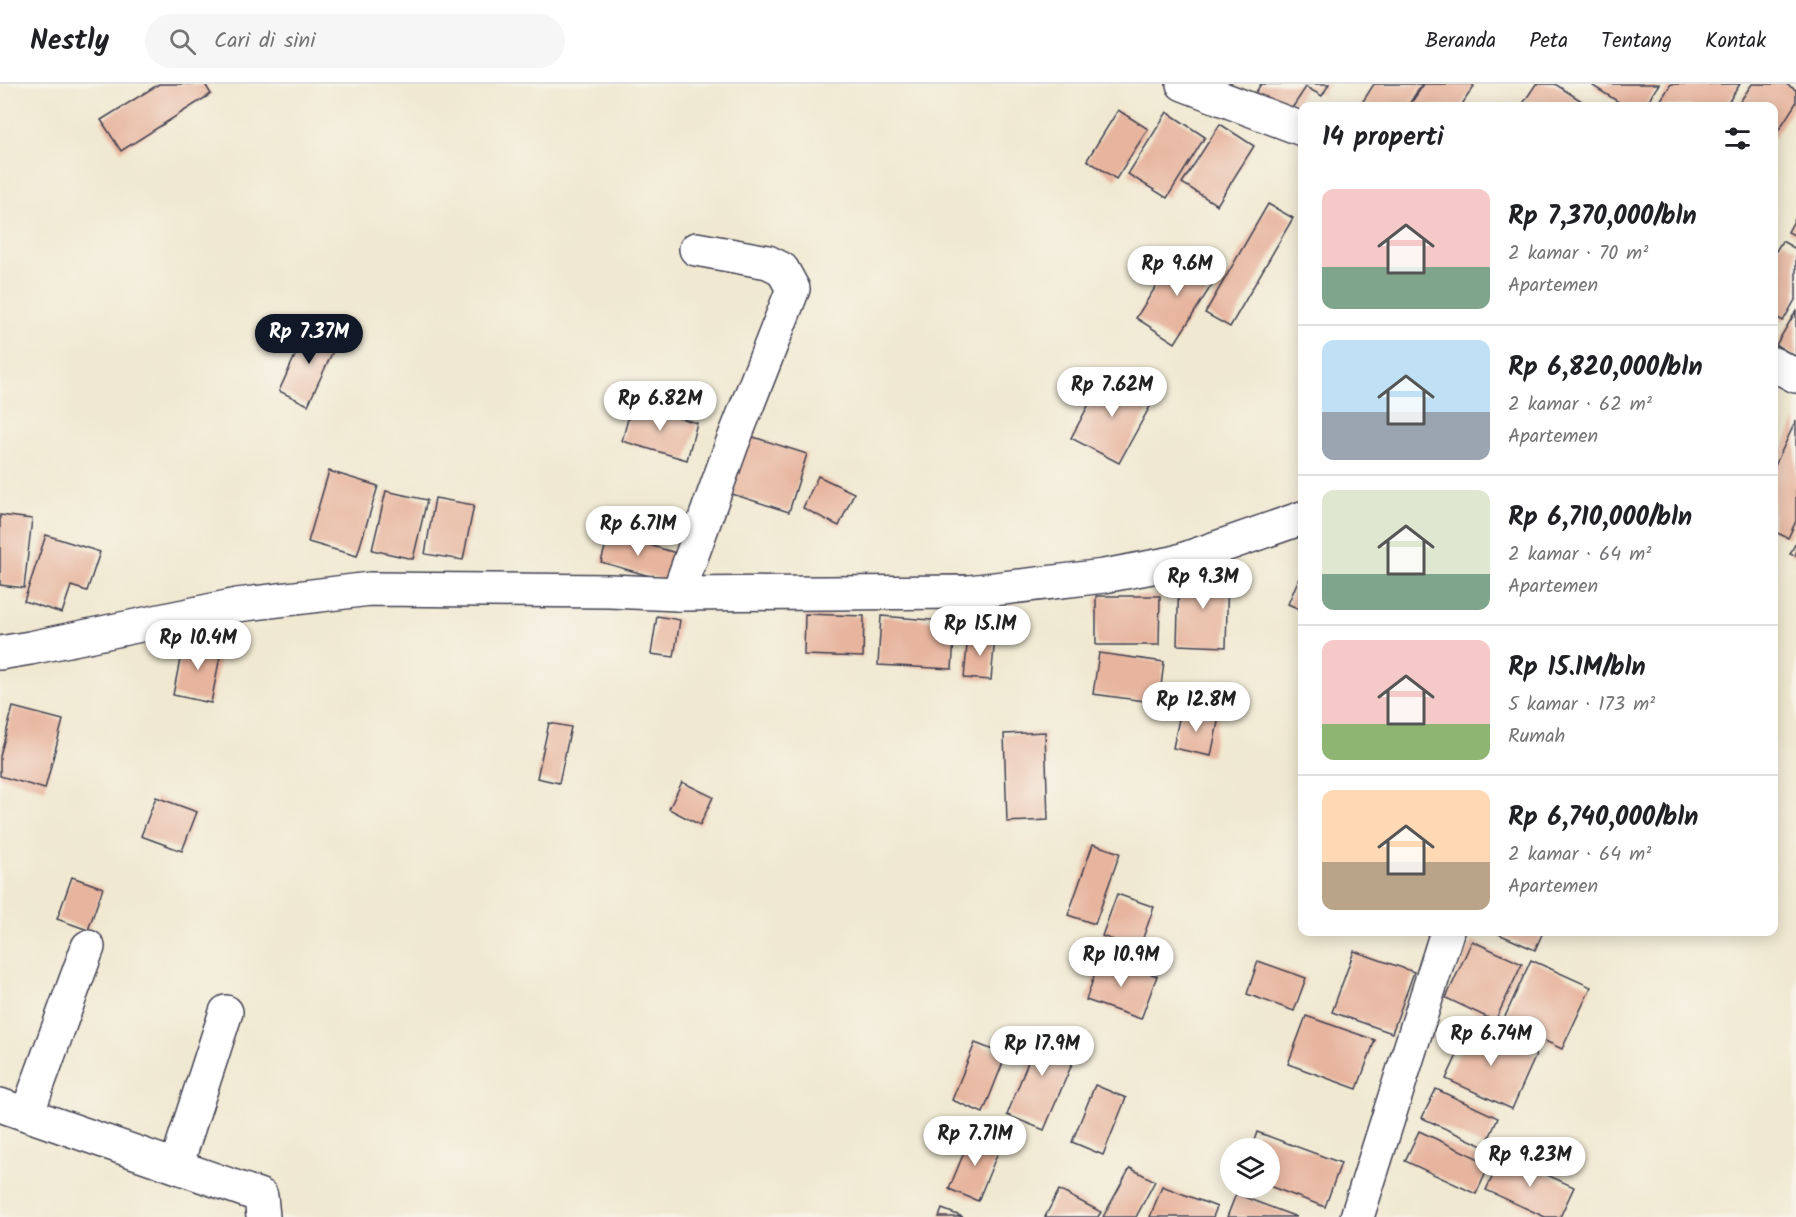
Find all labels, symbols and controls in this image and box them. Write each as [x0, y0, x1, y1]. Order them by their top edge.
search box [145, 14, 565, 68]
text: Nestly [30, 19, 109, 64]
text: Cari di sini [214, 24, 316, 59]
icon: search [166, 25, 199, 58]
text: Beranda [1425, 25, 1496, 58]
text: Peta [1529, 25, 1568, 58]
text: Tentang [1601, 25, 1672, 58]
text: Kontak [1705, 25, 1766, 58]
text: 14 properti [1322, 117, 1444, 159]
icon: filters [1721, 122, 1754, 155]
text: Rp 7,370,000/bln [1508, 196, 1697, 238]
icon: home [1370, 213, 1442, 285]
text: 2 kamar · 70 m² [1508, 238, 1648, 270]
pin: Rp 9.6M [1122, 246, 1232, 297]
text: Rp 9.6M [1141, 249, 1213, 281]
text: Apartemen [1508, 270, 1598, 302]
pin: Rp 7.37M [247, 314, 371, 365]
text: Rp 7.37M [269, 317, 349, 349]
text: Rp 6,820,000/bln [1508, 347, 1703, 389]
icon: home [1370, 364, 1442, 436]
pin: Rp 7.62M [1050, 367, 1174, 418]
text: Rp 7.62M [1071, 370, 1153, 402]
pin: Rp 6.82M [598, 381, 722, 432]
text: Rp 6.82M [618, 384, 702, 416]
text: 2 kamar · 62 m² [1508, 389, 1652, 421]
text: Apartemen [1508, 421, 1598, 453]
text: Rp 6,710,000/bln [1508, 497, 1692, 539]
pin: Rp 6.71M [576, 506, 700, 557]
text: Rp 6.71M [600, 509, 676, 541]
icon: home [1370, 514, 1442, 586]
text: 2 kamar · 64 m² [1508, 539, 1651, 571]
pin: Rp 9.3M [1148, 559, 1258, 610]
text: Rp 9.3M [1167, 562, 1239, 594]
text: Apartemen [1508, 571, 1598, 603]
pin: Rp 15.1M [918, 606, 1042, 657]
text: Rp 15.1M [944, 609, 1016, 641]
pin: Rp 10.4M [136, 620, 260, 671]
text: Rp 10.4M [159, 623, 237, 655]
text: Rp 15.1M/bln [1508, 647, 1646, 689]
icon: home [1370, 664, 1442, 736]
pin: Rp 12.8M [1134, 682, 1258, 733]
text: Rp 12.8M [1156, 685, 1236, 717]
text: 5 kamar · 173 m² [1508, 689, 1655, 721]
text: Rumah [1508, 721, 1565, 753]
text: Rp 6,740,000/bln [1508, 797, 1699, 839]
icon: home [1370, 814, 1442, 886]
text: 2 kamar · 64 m² [1508, 839, 1651, 871]
text: Apartemen [1508, 871, 1598, 903]
pin: Rp 10.9M [1059, 937, 1183, 988]
text: Rp 10.9M [1083, 940, 1159, 972]
pin: Rp 6.74M [1429, 1016, 1553, 1067]
text: Rp 6.74M [1450, 1019, 1532, 1051]
pin: Rp 17.9M [980, 1026, 1104, 1077]
text: Rp 17.9M [1004, 1029, 1080, 1061]
pin: Rp 7.71M [913, 1116, 1037, 1167]
text: Rp 7.71M [937, 1119, 1013, 1151]
pin: Rp 9.23M [1468, 1137, 1592, 1188]
map controls [1220, 1138, 1280, 1198]
button: layers [1220, 1138, 1280, 1198]
text: Rp 9.23M [1488, 1140, 1572, 1172]

